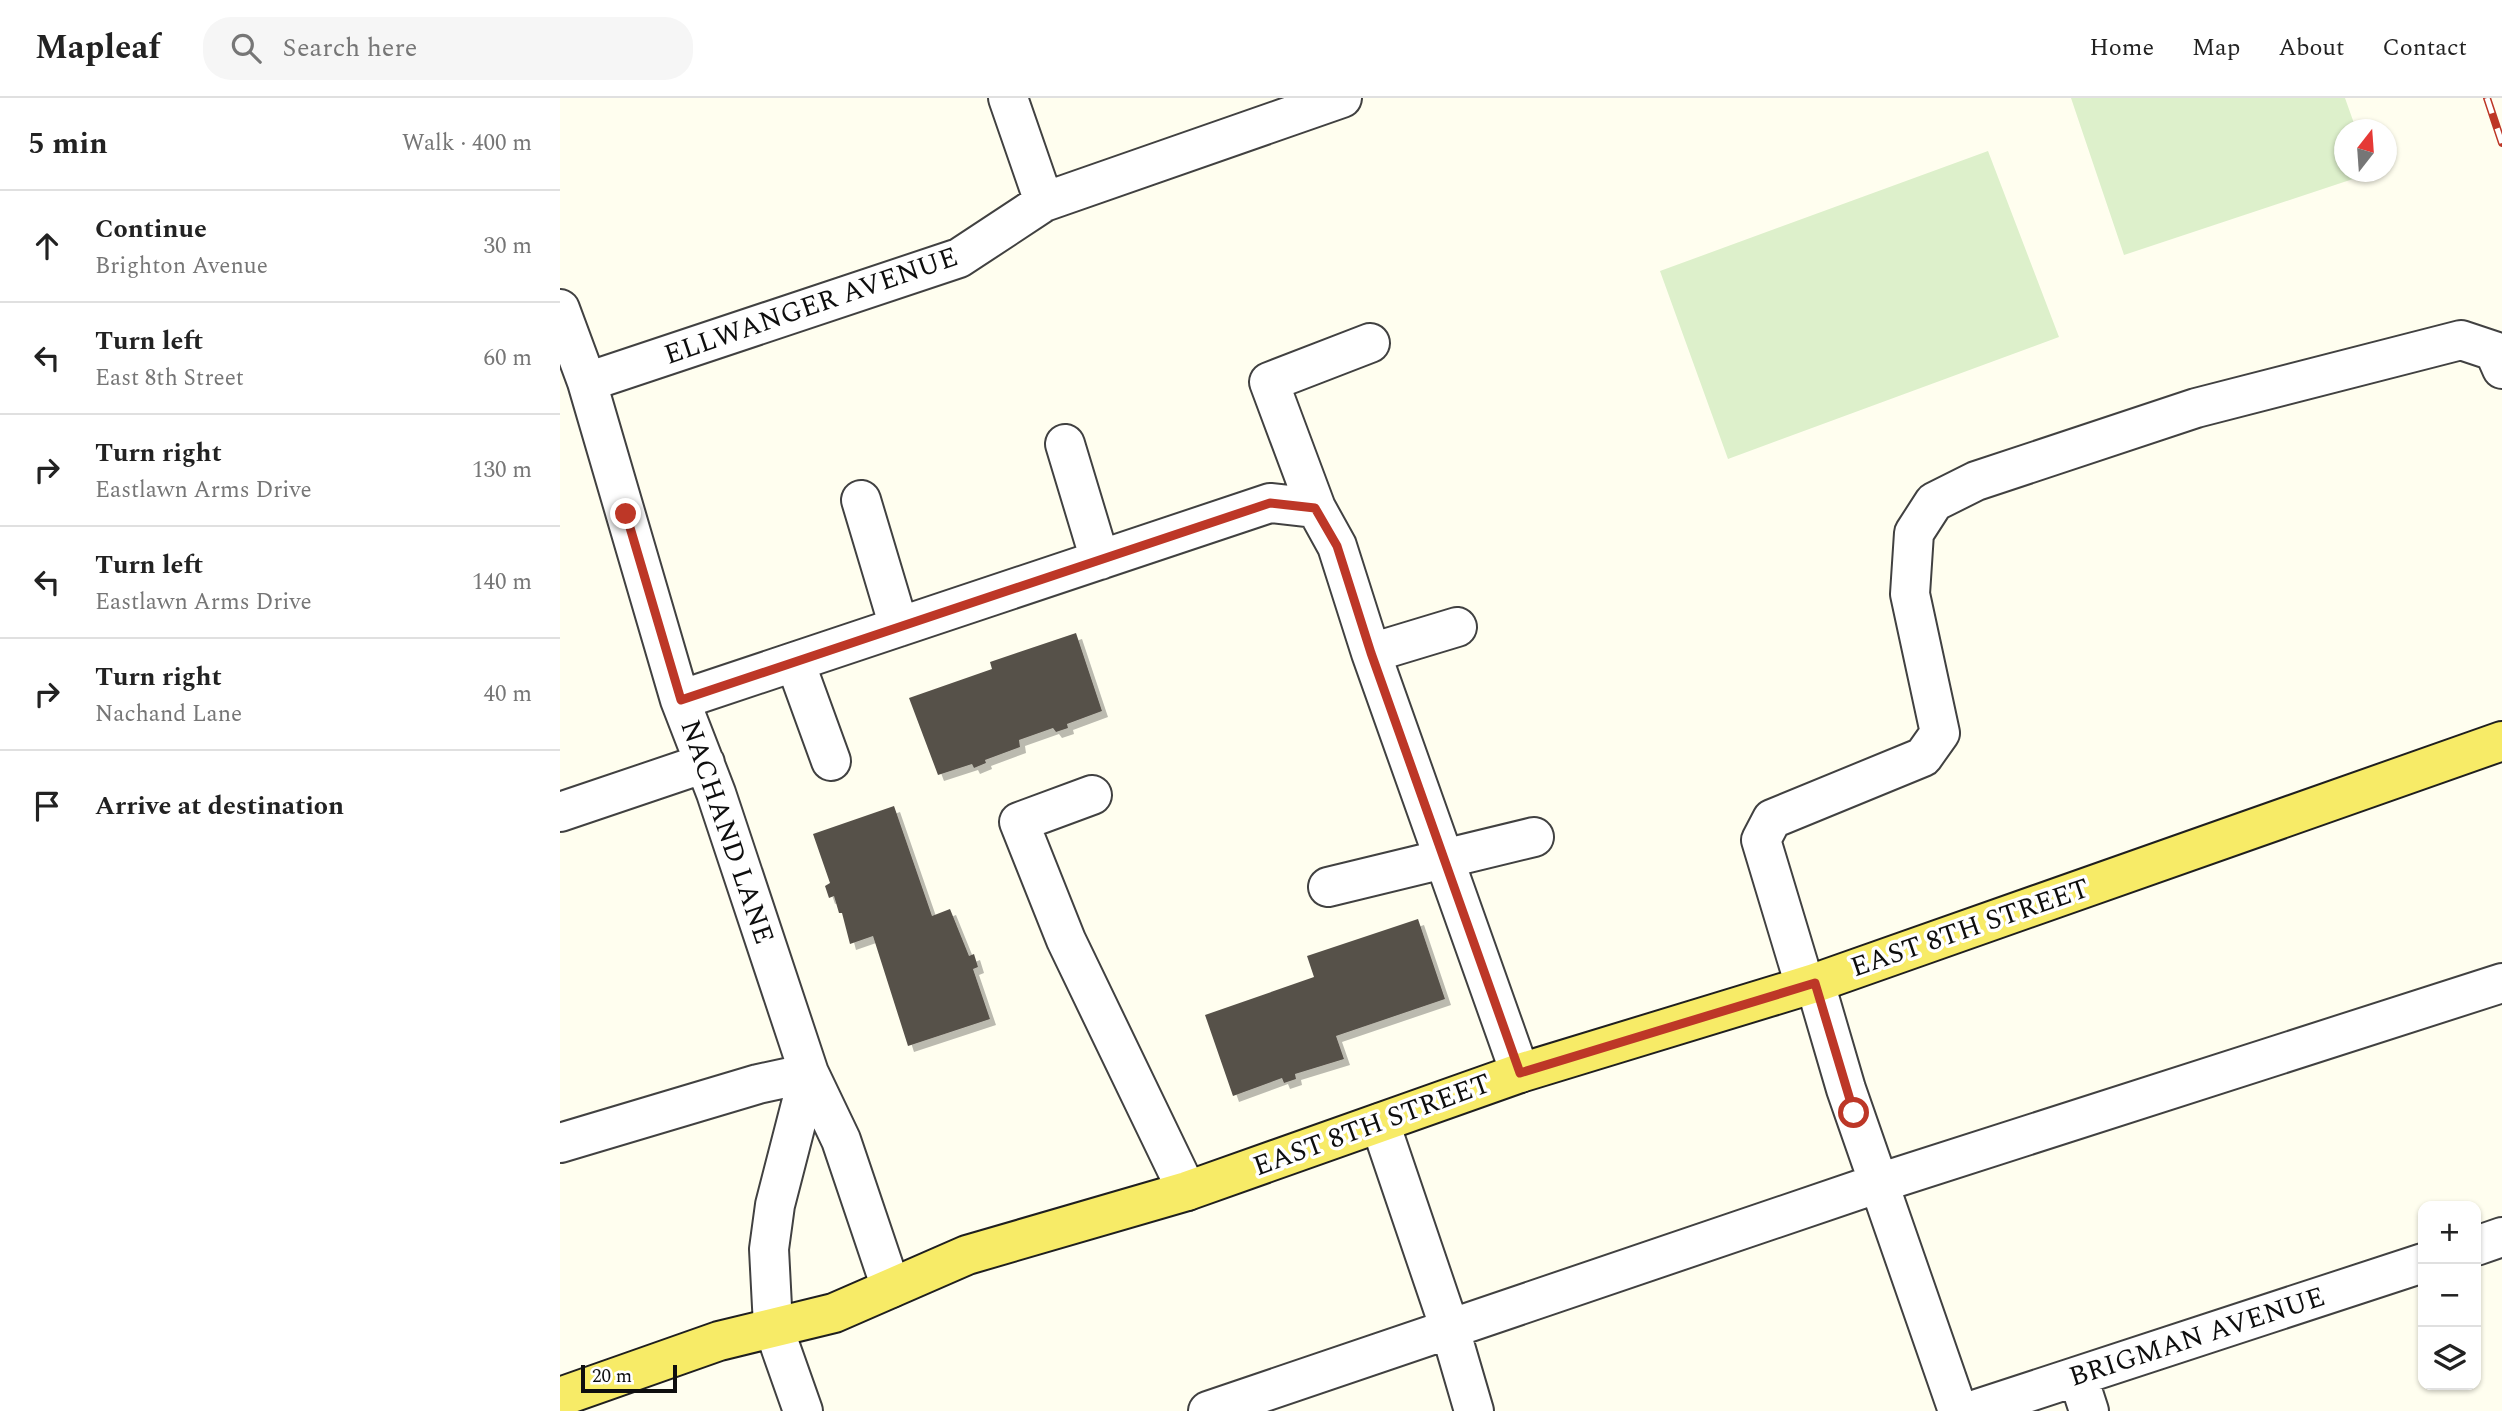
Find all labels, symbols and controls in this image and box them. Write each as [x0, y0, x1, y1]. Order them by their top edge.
search box [203, 17, 693, 80]
text: Mapleaf [35, 23, 161, 73]
text: Search here [283, 28, 417, 68]
icon: search [227, 29, 265, 67]
text: Home [2089, 30, 2154, 66]
text: Map [2192, 30, 2240, 66]
text: About [2278, 30, 2344, 66]
text: Contact [2382, 30, 2467, 66]
north arrow [2334, 119, 2397, 182]
text: 5 min [28, 121, 108, 167]
text: Walk · 400 m [402, 126, 532, 161]
text: Continue [95, 209, 207, 249]
icon: ahead [28, 227, 66, 265]
text: 30 m [483, 229, 532, 264]
street label: ELLWANGER AVENUE [658, 235, 964, 377]
text: Brighton Avenue [95, 249, 268, 284]
text: Turn left [95, 321, 203, 361]
icon: left [28, 339, 66, 377]
text: 60 m [483, 341, 532, 376]
text: East 8th Street [95, 361, 244, 396]
text: Turn right [95, 433, 222, 473]
icon: right [28, 451, 66, 489]
text: 130 m [472, 453, 532, 488]
text: Eastlawn Arms Drive [95, 473, 312, 508]
route end [610, 498, 641, 529]
text: Turn left [95, 545, 203, 585]
icon: left [28, 563, 66, 601]
text: 140 m [472, 565, 532, 600]
text: Eastlawn Arms Drive [95, 585, 312, 620]
text: Turn right [95, 657, 222, 697]
icon: right [28, 675, 66, 713]
text: 40 m [483, 677, 532, 712]
text: Nachand Lane [95, 697, 242, 732]
street label: NACHAND LANE [668, 714, 786, 950]
text: Arrive at destination [95, 786, 344, 826]
icon: arrive [28, 787, 66, 825]
street label: EAST 8TH STREET [1845, 867, 2095, 989]
street label: EAST 8TH STREET [1247, 1062, 1497, 1188]
route start [1838, 1097, 1869, 1128]
map controls [2418, 1201, 2481, 1390]
button: + [2418, 1201, 2481, 1264]
button: − [2418, 1264, 2481, 1327]
street label: BRIGMAN AVENUE [2063, 1275, 2331, 1399]
button: layers [2418, 1327, 2481, 1390]
scale bar [581, 1362, 677, 1394]
text: 20 m [592, 1362, 632, 1391]

